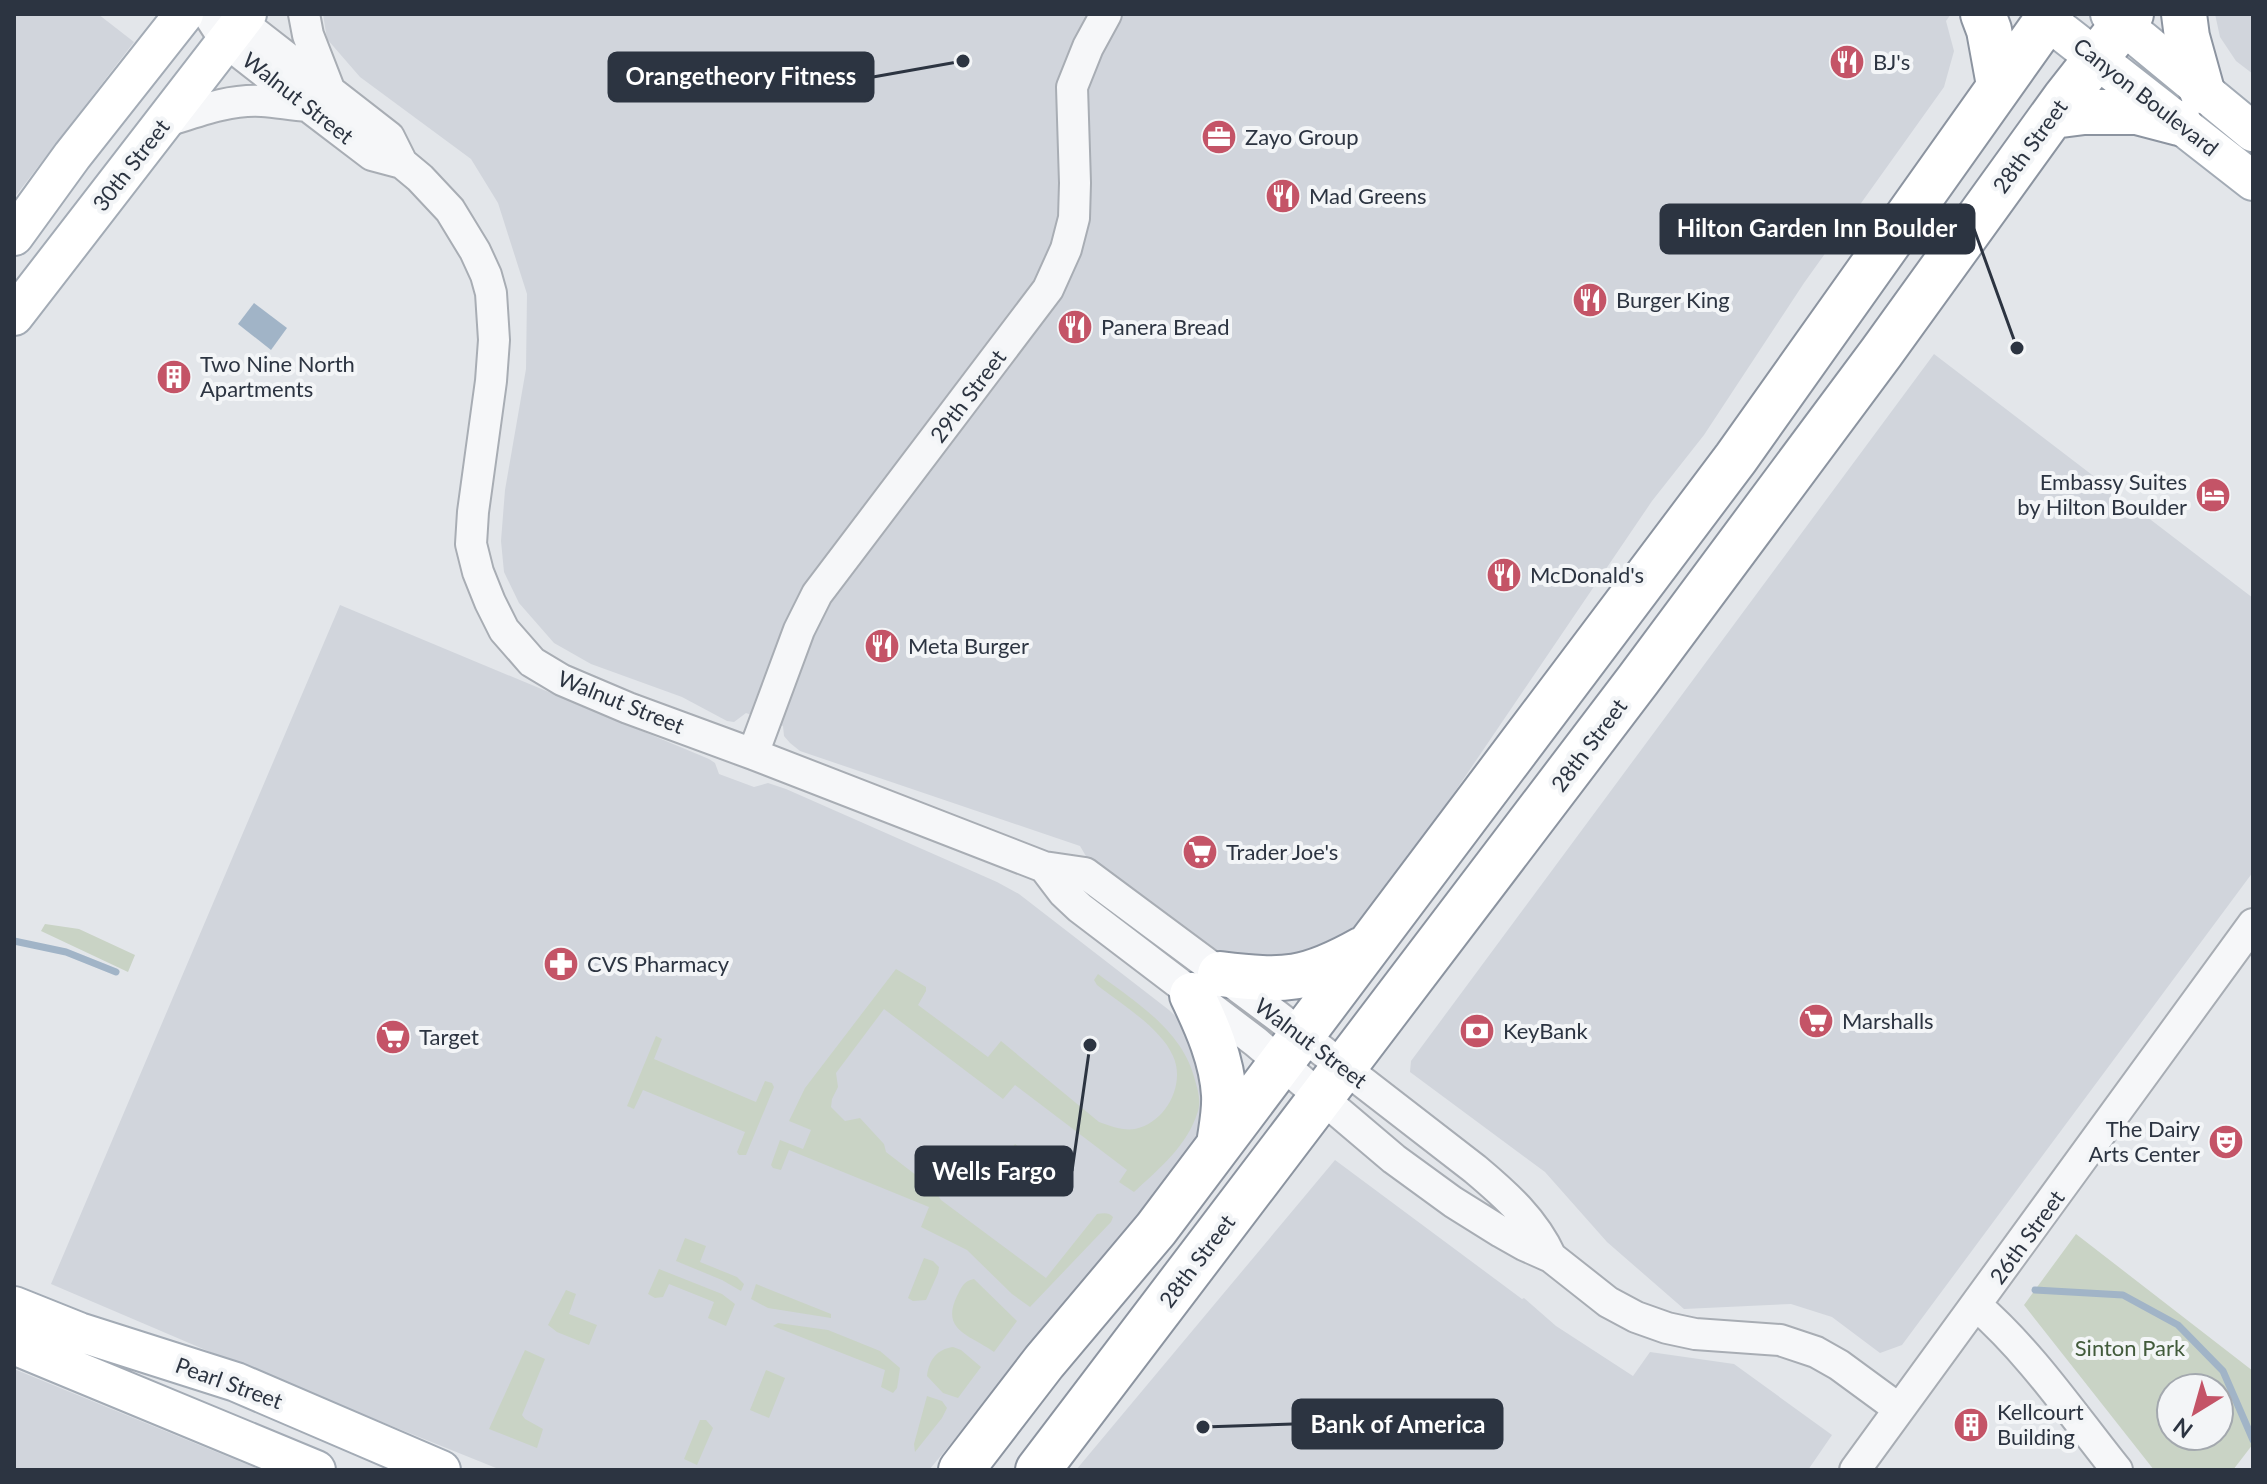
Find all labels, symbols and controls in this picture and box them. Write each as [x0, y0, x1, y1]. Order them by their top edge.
street label: Canyon Boulevard [2069, 32, 2224, 162]
restaurant icon: BJ's [1828, 43, 1866, 81]
street label: Walnut Street [237, 46, 359, 149]
place label: BJ's [1873, 48, 1910, 75]
callout: Orangetheory Fitness [609, 53, 873, 101]
text: Orangetheory Fitness [626, 61, 856, 90]
street label: 28th Street [1987, 93, 2073, 198]
street label: 30th Street [86, 113, 175, 216]
office icon: Zayo Group [1200, 118, 1238, 156]
place label: Zayo Group [1245, 123, 1359, 150]
restaurant icon: Mad Greens [1264, 177, 1302, 215]
place label: Mad Greens [1309, 182, 1426, 209]
callout: Hilton Garden Inn Boulder [1661, 205, 1974, 253]
text: Hilton Garden Inn Boulder [1677, 213, 1957, 242]
restaurant icon: Burger King [1571, 281, 1609, 319]
place label: Burger King [1616, 286, 1730, 313]
restaurant icon: Panera Bread [1056, 308, 1094, 346]
place label: Panera Bread [1101, 313, 1230, 340]
street label: 29th Street [924, 344, 1011, 447]
place label: Two Nine North Apartments [200, 350, 355, 402]
building icon: Two Nine North Apartments [155, 358, 193, 396]
place label: Embassy Suites by Hilton Boulder [2017, 468, 2187, 520]
hotel icon: Embassy Suites by Hilton Boulder [2194, 476, 2232, 514]
restaurant icon: McDonald's [1485, 556, 1523, 594]
place label: McDonald's [1530, 561, 1644, 588]
restaurant icon: Meta Burger [863, 627, 901, 665]
place label: Meta Burger [908, 632, 1029, 659]
street label: Walnut Street [554, 664, 688, 739]
street label: 28th Street [1545, 693, 1632, 796]
supermarket icon: Trader Joe's [1181, 833, 1219, 871]
place label: Trader Joe's [1226, 838, 1338, 865]
pharmacy icon: CVS Pharmacy [542, 945, 580, 983]
place label: CVS Pharmacy [587, 950, 730, 977]
street label: Walnut Street [1250, 992, 1373, 1094]
supermarket icon: Marshalls [1797, 1002, 1835, 1040]
place label: Marshalls [1842, 1007, 1934, 1034]
bank icon: KeyBank [1458, 1012, 1496, 1050]
place label: KeyBank [1503, 1017, 1588, 1044]
supermarket icon: Target [374, 1018, 412, 1056]
place label: Target [419, 1023, 479, 1050]
place label: The Dairy Arts Center [2088, 1115, 2201, 1167]
theatre icon: The Dairy Arts Center [2207, 1123, 2245, 1161]
callout: Wells Fargo [916, 1147, 1072, 1195]
text: Wells Fargo [932, 1156, 1056, 1185]
street label: 26th Street [1984, 1184, 2070, 1289]
street label: 28th Street [1153, 1209, 1240, 1312]
park label: Sinton Park [2075, 1334, 2186, 1361]
street label: Pearl Street [172, 1351, 286, 1414]
north arrow [2155, 1372, 2235, 1452]
place label: Kellcourt Building [1997, 1398, 2084, 1450]
callout: Bank of America [1293, 1400, 1502, 1448]
building icon: Kellcourt Building [1952, 1406, 1990, 1444]
text: Bank of America [1310, 1409, 1486, 1438]
text: N [2168, 1412, 2198, 1444]

